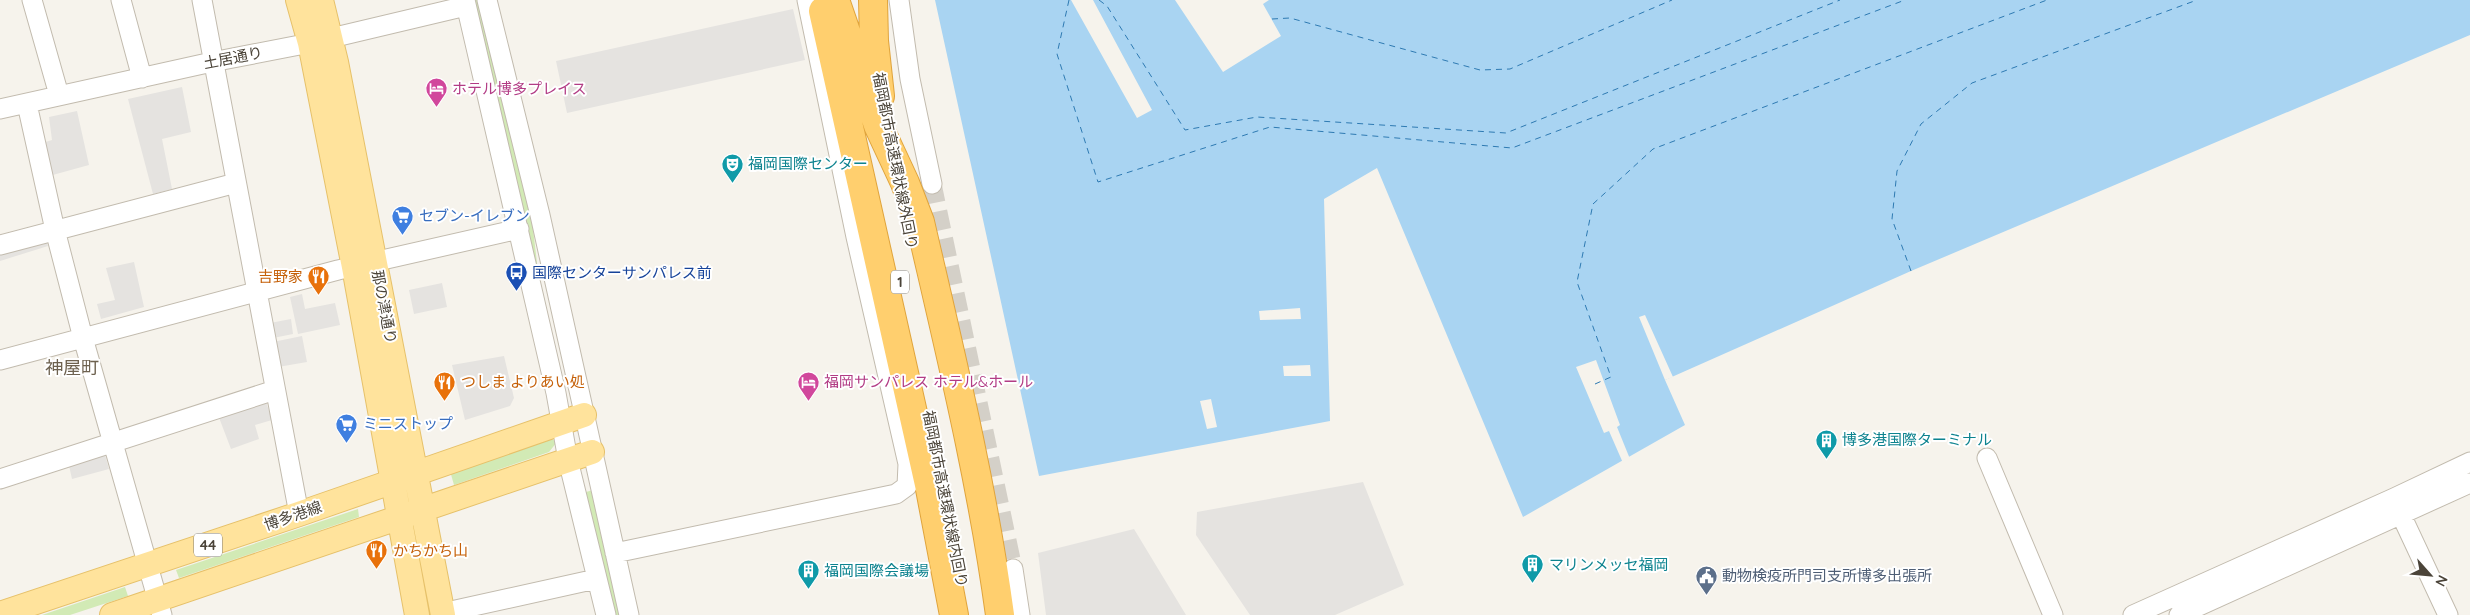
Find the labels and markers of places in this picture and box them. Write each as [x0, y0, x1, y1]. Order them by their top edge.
hotel icon: ホテル博多プレイス [424, 77, 448, 108]
place label: ホテル博多プレイス [452, 79, 587, 98]
theatre icon: 福岡国際センター [720, 152, 744, 183]
place label: 福岡国際センター [748, 154, 868, 173]
supermarket icon: セブン-イレブン [391, 204, 415, 235]
place label: セブン-イレブン [419, 206, 530, 225]
bus stop icon: 国際センターサンパレス前 [504, 261, 528, 292]
place label: 国際センターサンパレス前 [532, 263, 712, 282]
restaurant icon: 吉野家 [307, 265, 331, 296]
place label: 吉野家 [258, 267, 303, 286]
restaurant icon: つしま よりあい処 [433, 370, 457, 401]
hotel icon: 福岡サンパレス ホテル&ホール [796, 370, 820, 401]
place label: つしま よりあい処 [461, 372, 585, 391]
place label: 福岡サンパレス ホテル&ホール [824, 372, 1033, 391]
supermarket icon: ミニストップ [335, 412, 359, 443]
place label: ミニストップ [363, 414, 453, 433]
building icon: 博多港国際ターミナル [1814, 428, 1838, 459]
place label: 博多港国際ターミナル [1842, 430, 1992, 449]
restaurant icon: かちかち山 [365, 539, 389, 570]
place label: かちかち山 [393, 541, 468, 560]
building icon: マリンメッセ福岡 [1521, 553, 1545, 584]
place label: マリンメッセ福岡 [1549, 555, 1669, 574]
building icon: 福岡国際会議場 [796, 559, 820, 590]
place label: 福岡国際会議場 [824, 561, 929, 580]
public building icon: 動物検疫所門司支所博多出張所 [1694, 564, 1718, 595]
place label: 動物検疫所門司支所博多出張所 [1722, 566, 1932, 585]

